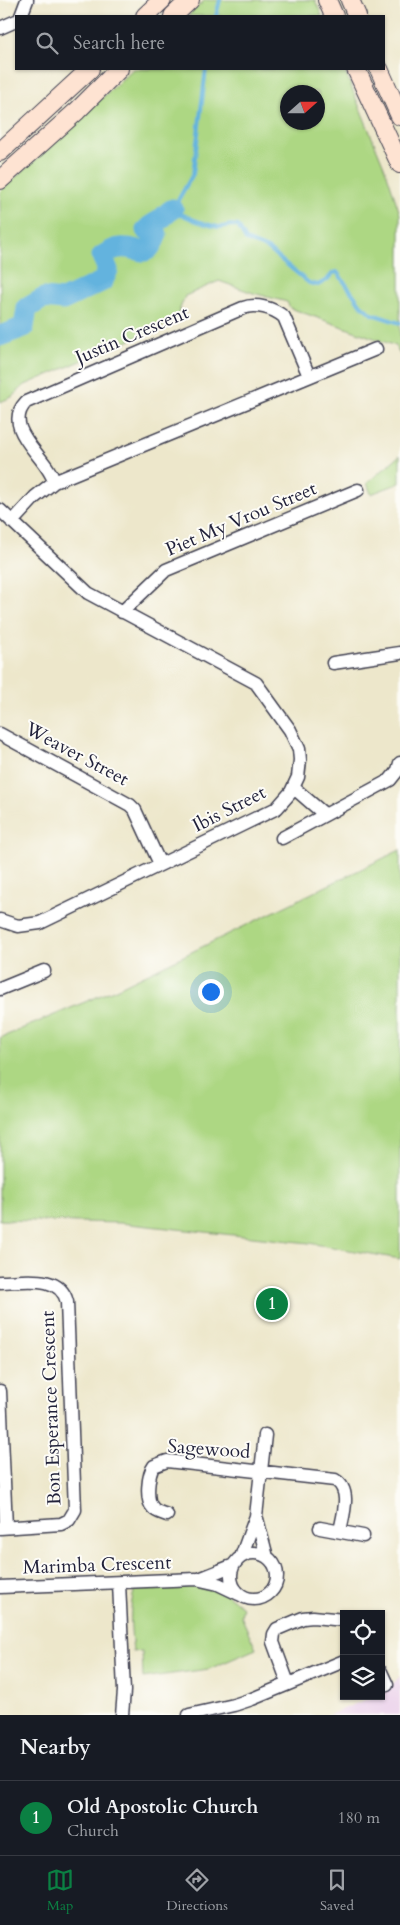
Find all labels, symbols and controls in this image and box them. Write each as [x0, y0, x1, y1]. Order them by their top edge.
search box [15, 15, 385, 70]
icon: search [33, 29, 61, 57]
text: Search here [73, 30, 165, 56]
north arrow [280, 85, 325, 130]
street label: Justin Crescent [68, 299, 193, 372]
street label: Piet My Vrou Street [161, 475, 321, 563]
street label: Weaver Street [20, 715, 133, 792]
street label: Ibis Street [188, 779, 270, 839]
your location [198, 979, 224, 1005]
pin: 1 [256, 1285, 288, 1323]
street label: Bon Esperance Crescent [35, 1310, 67, 1506]
street label: Sagewood [167, 1433, 251, 1465]
street label: Marimba Crescent [22, 1549, 172, 1581]
map controls [340, 1610, 385, 1700]
button: locate [340, 1610, 385, 1655]
button: layers [340, 1655, 385, 1700]
text: Nearby [20, 1733, 91, 1762]
text: Old Apostolic Church [67, 1794, 258, 1820]
text: 1 [32, 1807, 40, 1829]
text: 180 m [338, 1807, 380, 1829]
text: Church [67, 1820, 119, 1842]
tab: Map [46, 1866, 74, 1915]
tab: Directions [166, 1866, 228, 1915]
tab: Saved [320, 1866, 354, 1915]

